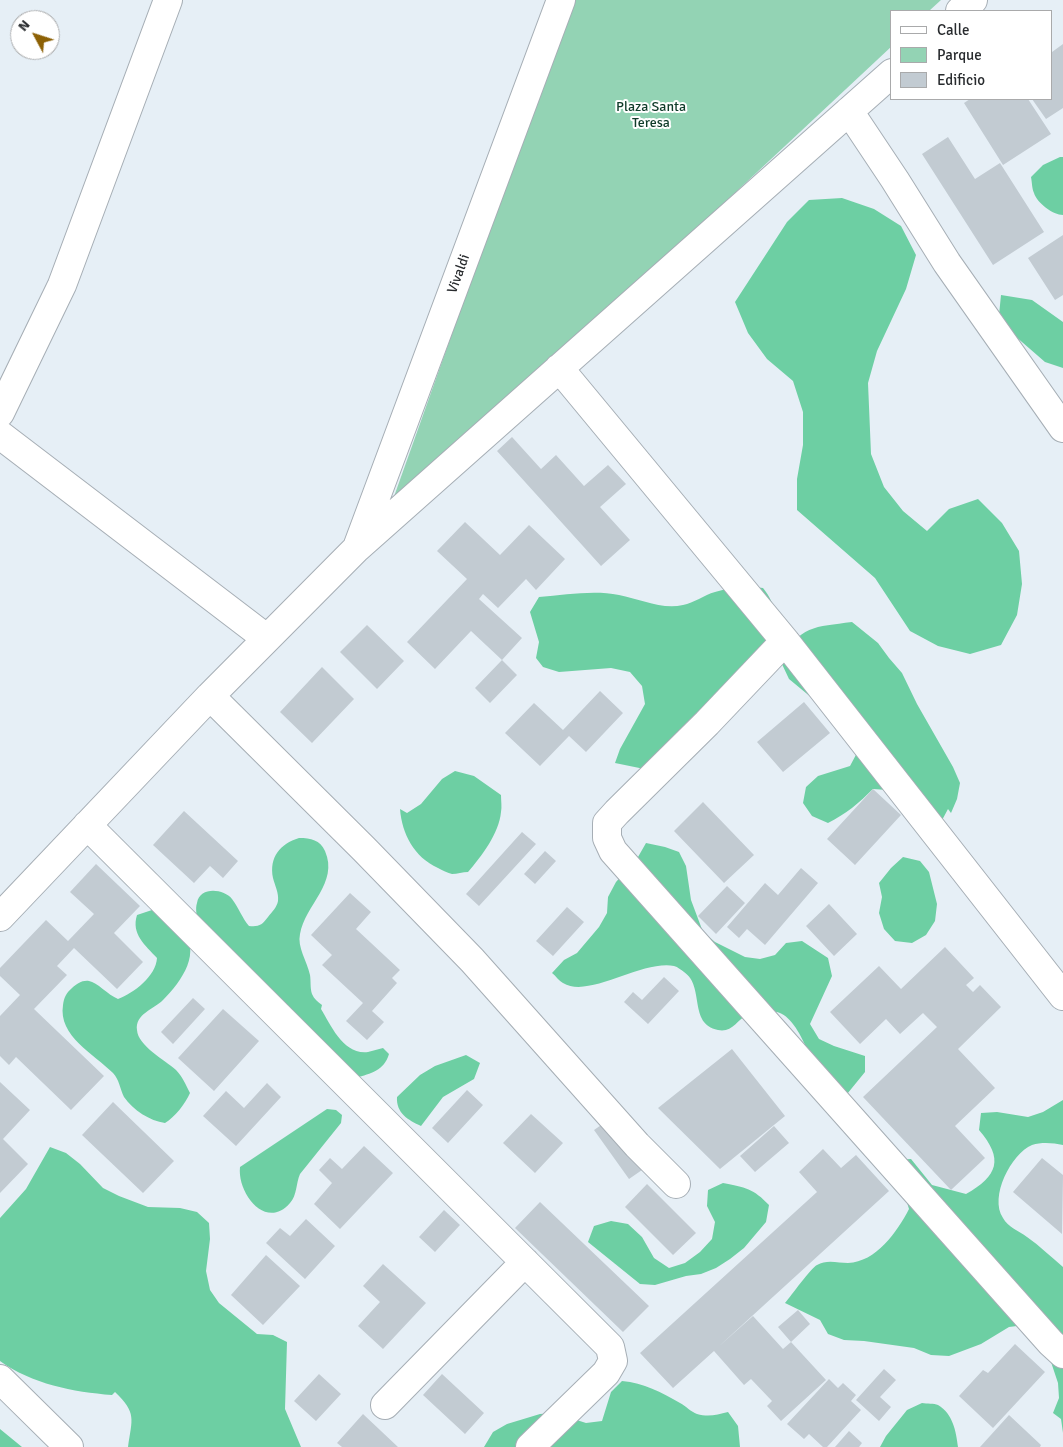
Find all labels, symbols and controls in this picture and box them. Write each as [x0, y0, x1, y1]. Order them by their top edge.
north arrow [10, 10, 60, 60]
legend [890, 10, 1053, 100]
text: N [14, 16, 34, 35]
text: Calle [937, 21, 970, 39]
text: Parque [937, 46, 982, 64]
text: Edificio [937, 71, 985, 89]
park label: Plaza Santa Teresa [616, 99, 686, 132]
street label: Vivaldi [444, 252, 474, 296]

